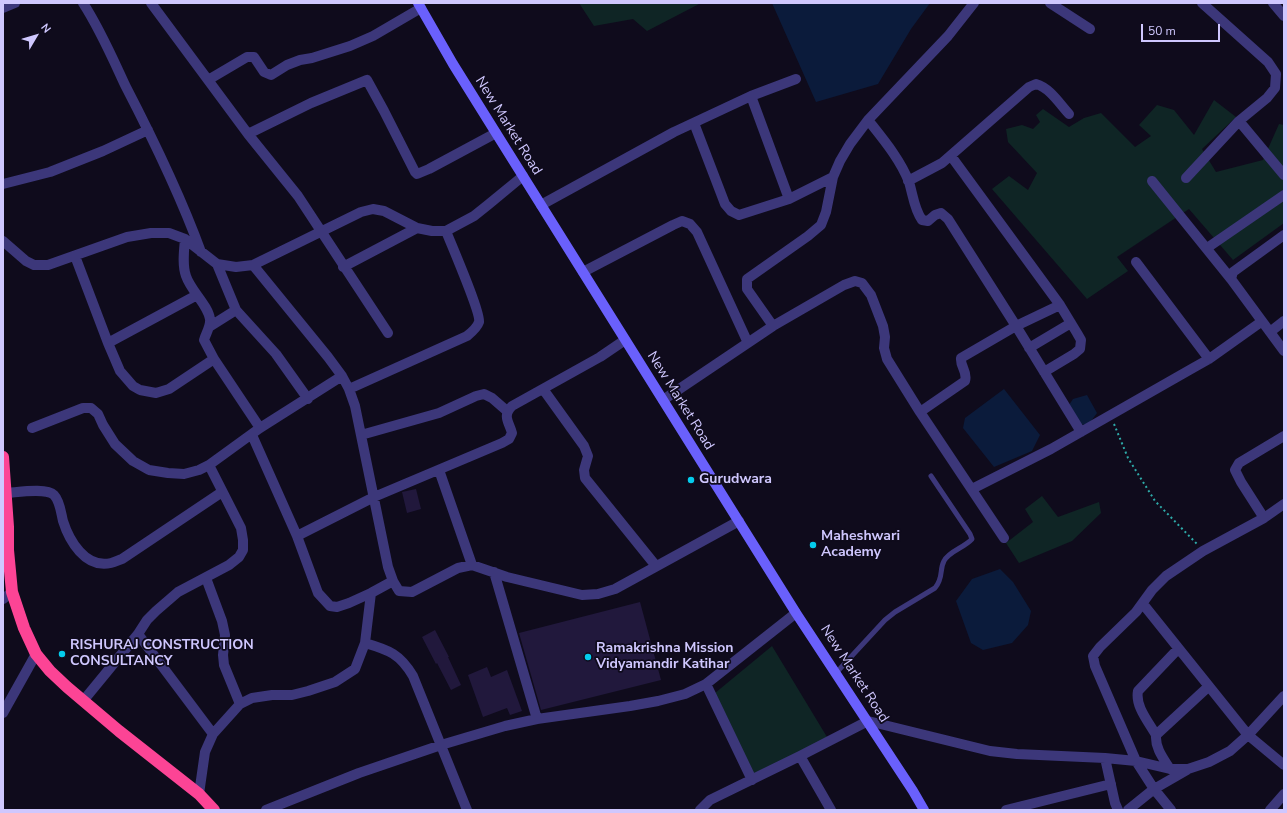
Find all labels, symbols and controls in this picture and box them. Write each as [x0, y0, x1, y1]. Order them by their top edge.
north arrow [16, 16, 56, 56]
scale bar [1143, 16, 1222, 42]
text: N [37, 20, 54, 36]
text: 50 m [1148, 23, 1176, 39]
street label: New Market Road [471, 74, 545, 178]
street label: New Market Road [643, 349, 717, 453]
place label: Gurudwara [699, 472, 772, 488]
marker: Gurudwara [686, 475, 696, 485]
place label: Maheshwari Academy [821, 529, 900, 562]
marker: Maheshwari Academy [808, 540, 818, 550]
street label: New Market Road [816, 622, 892, 726]
place label: RISHURAJ CONSTRUCTION CONSULTANCY [70, 638, 254, 670]
place label: Ramakrishna Mission Vidyamandir Katihar [596, 641, 734, 674]
marker: RISHURAJ CONSTRUCTION CONSULTANCY [57, 649, 67, 659]
marker: Ramakrishna Mission Vidyamandir Katihar [583, 652, 593, 662]

